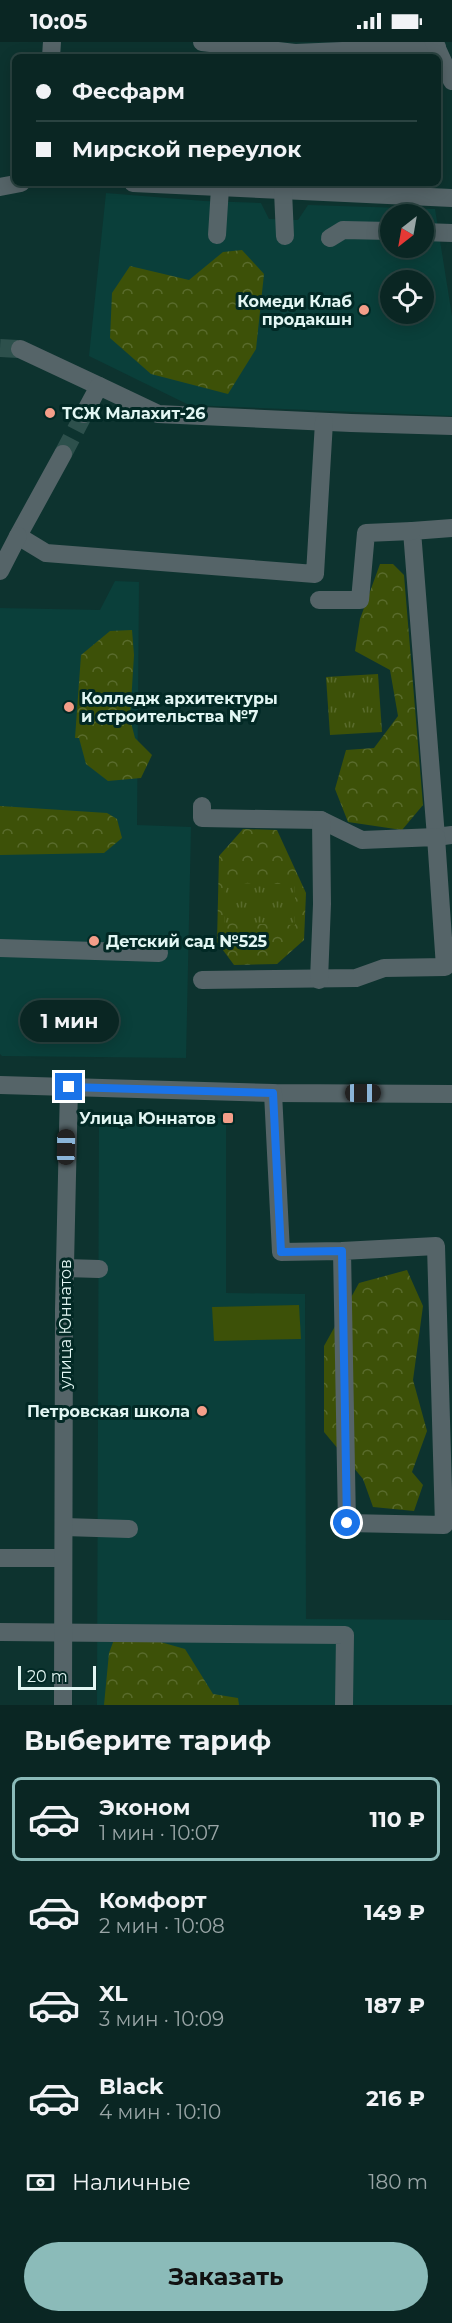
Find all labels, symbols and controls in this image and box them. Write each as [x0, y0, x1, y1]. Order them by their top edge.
text: 10:05 [30, 8, 87, 35]
text: Фесфарм [72, 78, 185, 105]
text: Мирской переулок [72, 136, 301, 163]
north arrow [380, 204, 434, 258]
map controls [380, 204, 434, 324]
button: locate [380, 270, 434, 324]
place label: Комеди Клаб продакшн [237, 292, 352, 329]
marker: Комеди Клаб продакшн [357, 303, 371, 317]
place label: ТСЖ Малахит-26 [62, 404, 205, 423]
marker: ТСЖ Малахит-26 [43, 406, 57, 420]
place label: Колледж архитектуры и строительства №7 [81, 689, 278, 726]
marker: Колледж архитектуры и строительства №7 [62, 700, 76, 714]
place label: Детский сад №525 [106, 932, 268, 951]
marker: Детский сад №525 [87, 934, 101, 948]
callout: 1 мин [20, 1000, 118, 1042]
text: 1 мин [41, 1009, 98, 1033]
route end [55, 1073, 82, 1100]
car [345, 1084, 381, 1102]
place label: Улица Юннатов [79, 1109, 216, 1128]
marker: Улица Юннатов [221, 1111, 235, 1125]
car [57, 1129, 75, 1165]
street label: улица Юннатов [56, 1259, 75, 1390]
place label: Петровская школа [27, 1402, 190, 1421]
marker: Петровская школа [195, 1404, 209, 1418]
route start [333, 1509, 360, 1536]
scale bar [18, 1663, 96, 1690]
text: 20 m [27, 1667, 68, 1686]
text: Выберите тариф [24, 1724, 271, 1757]
icon: car [27, 1792, 81, 1846]
text: Эконом [99, 1794, 190, 1821]
text: 110 ₽ [370, 1806, 425, 1833]
text: 1 мин · 10:07 [99, 1821, 220, 1845]
icon: car [27, 1885, 81, 1939]
text: Комфорт [99, 1887, 207, 1914]
text: 149 ₽ [364, 1899, 425, 1926]
text: 2 мин · 10:08 [99, 1914, 225, 1938]
icon: car [27, 1978, 81, 2032]
text: XL [99, 1980, 128, 2007]
text: 187 ₽ [365, 1992, 425, 2019]
text: 3 мин · 10:09 [99, 2007, 224, 2031]
icon: car [27, 2071, 81, 2125]
text: Black [99, 2073, 163, 2100]
text: 216 ₽ [366, 2085, 425, 2112]
text: 4 мин · 10:10 [99, 2100, 221, 2124]
icon: cash [24, 2166, 57, 2199]
text: Наличные [72, 2169, 191, 2196]
text: 180 m [368, 2170, 428, 2194]
button: Заказать [24, 2242, 428, 2311]

